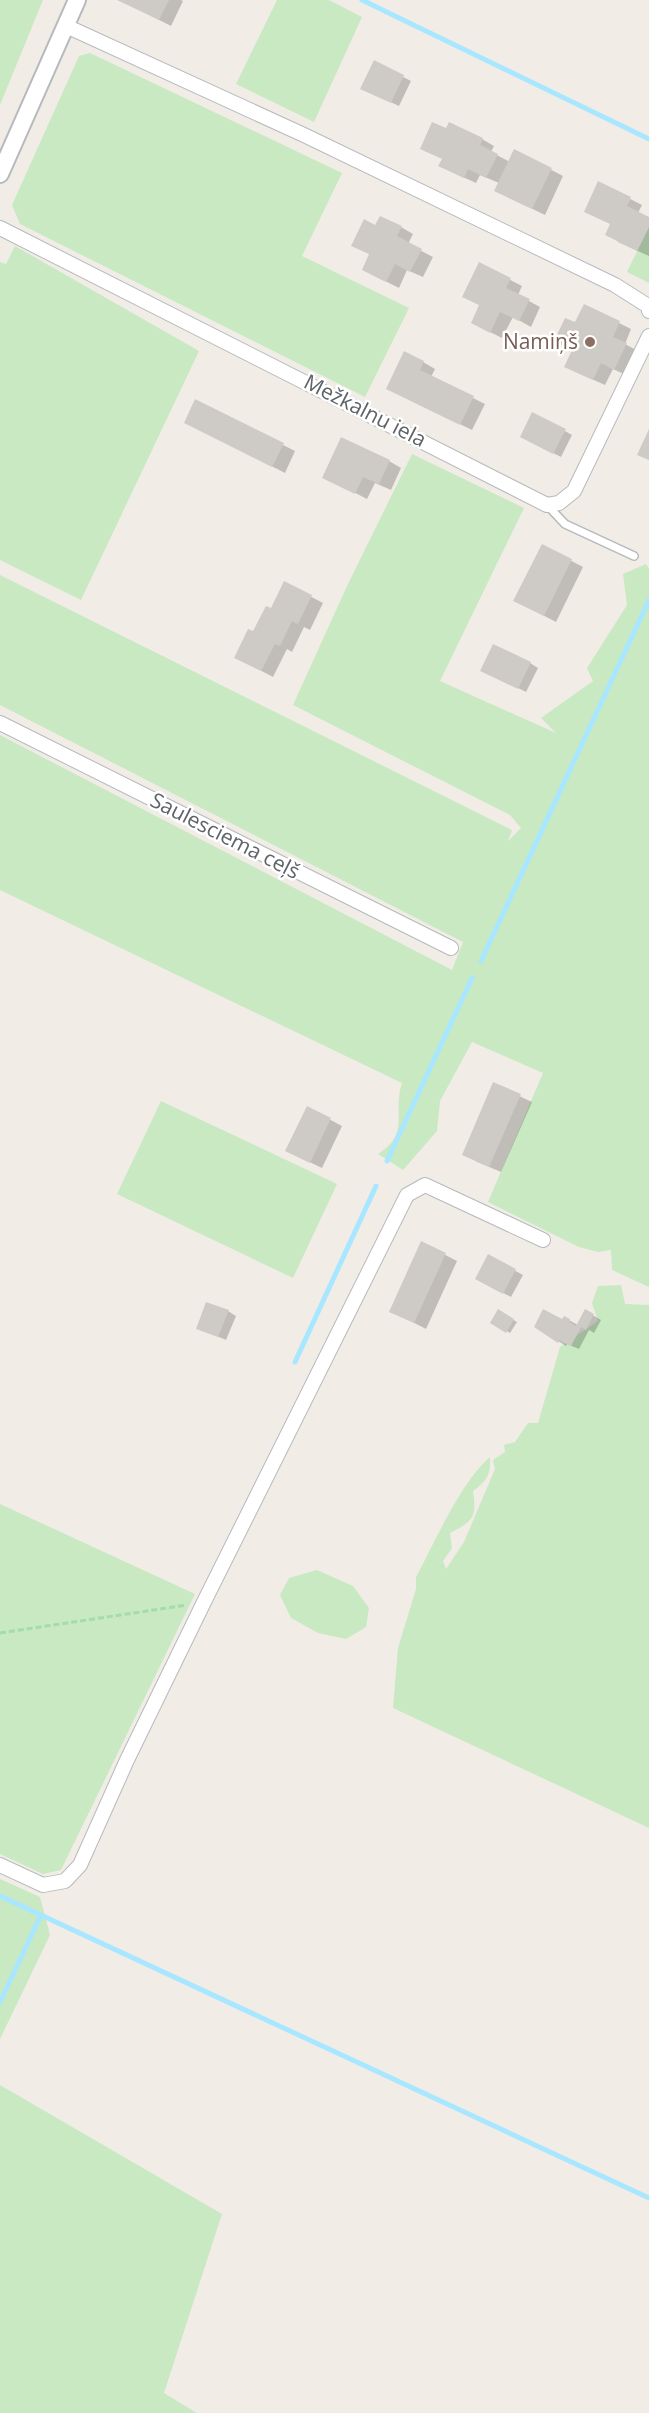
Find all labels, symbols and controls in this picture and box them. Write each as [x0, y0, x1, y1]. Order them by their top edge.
place label: Namiņš [503, 327, 578, 355]
marker: Namiņš [583, 335, 597, 349]
street label: Mežkalnu iela [299, 367, 431, 453]
street label: Saulesciema ceļš [146, 785, 305, 885]

